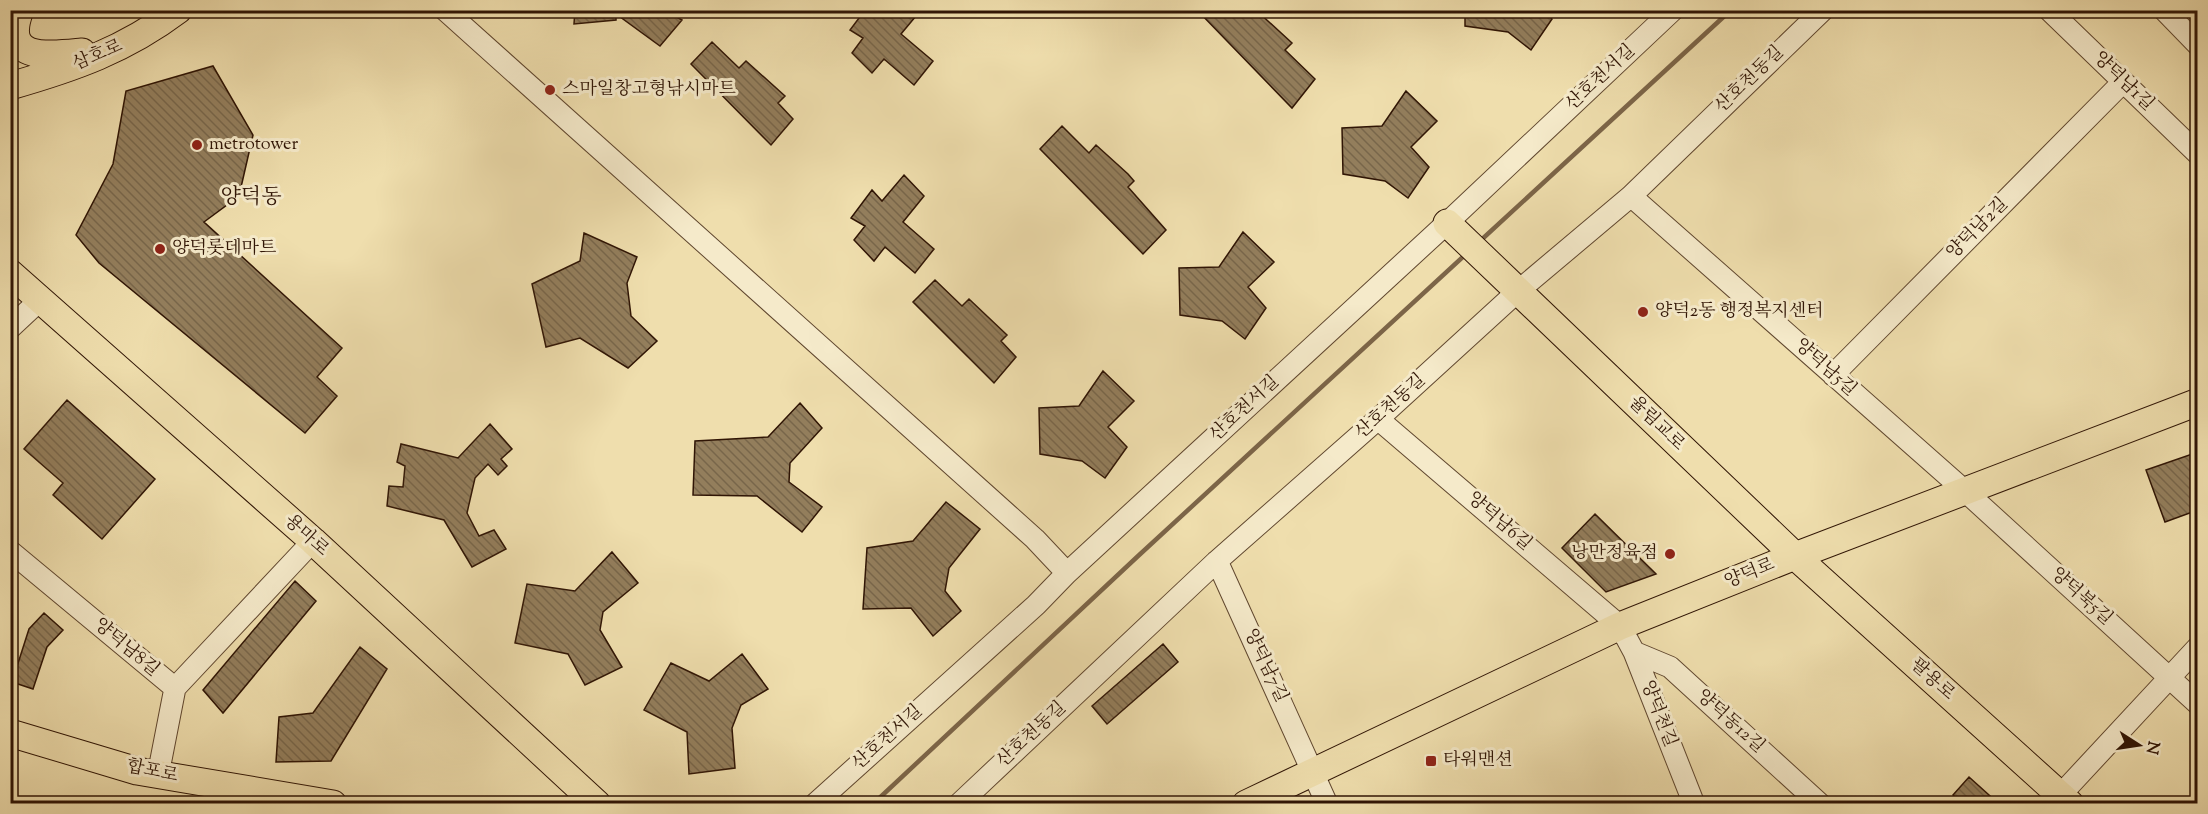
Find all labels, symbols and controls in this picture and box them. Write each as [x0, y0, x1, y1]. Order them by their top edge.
street label: 삼호로 [69, 34, 127, 78]
street label: 산호천서길 [1560, 39, 1642, 117]
street label: 산호천동길 [1710, 40, 1790, 120]
street label: 양덕남1길 [2087, 46, 2159, 118]
place label: 스마일창고형낚시마트 [562, 77, 736, 103]
marker: 스마일창고형낚시마트 [543, 83, 557, 97]
place label: metrotower [209, 132, 298, 158]
marker: metrotower [190, 138, 204, 152]
district label: 양덕동 [221, 183, 281, 213]
street label: 양덕남2길 [1941, 192, 2015, 266]
place label: 양덕롯데마트 [172, 236, 277, 262]
marker: 양덕롯데마트 [153, 242, 167, 256]
place label: 양덕2동 행정복지센터 [1655, 299, 1824, 325]
marker: 양덕2동 행정복지센터 [1636, 305, 1650, 319]
street label: 양덕남5길 [1788, 333, 1862, 403]
street label: 산호천동길 [1350, 368, 1432, 446]
street label: 산호천서길 [1204, 370, 1286, 448]
street label: 율림교로 [1622, 390, 1690, 458]
street label: 양덕남6길 [1461, 486, 1537, 558]
street label: 용마로 [278, 509, 334, 563]
place label: 낭만정육점 [1571, 541, 1658, 567]
marker: 낭만정육점 [1663, 547, 1677, 561]
street label: 양덕로 [1721, 552, 1779, 596]
street label: 양덕북5길 [2044, 562, 2118, 632]
street label: 양덕남8길 [88, 613, 164, 683]
street label: 양덕남7길 [1237, 625, 1293, 707]
street label: 팔용로 [1904, 653, 1960, 707]
street label: 양덕천길 [1633, 677, 1683, 751]
street label: 양덕동12길 [1690, 684, 1770, 760]
street label: 산호천동길 [991, 696, 1073, 774]
street label: 산호천서길 [847, 699, 929, 777]
north arrow [2109, 715, 2169, 775]
text: N [2139, 739, 2164, 756]
place label: 타워맨션 [1443, 748, 1513, 774]
street label: 합포로 [124, 754, 180, 790]
marker: 타워맨션 [1424, 754, 1438, 768]

